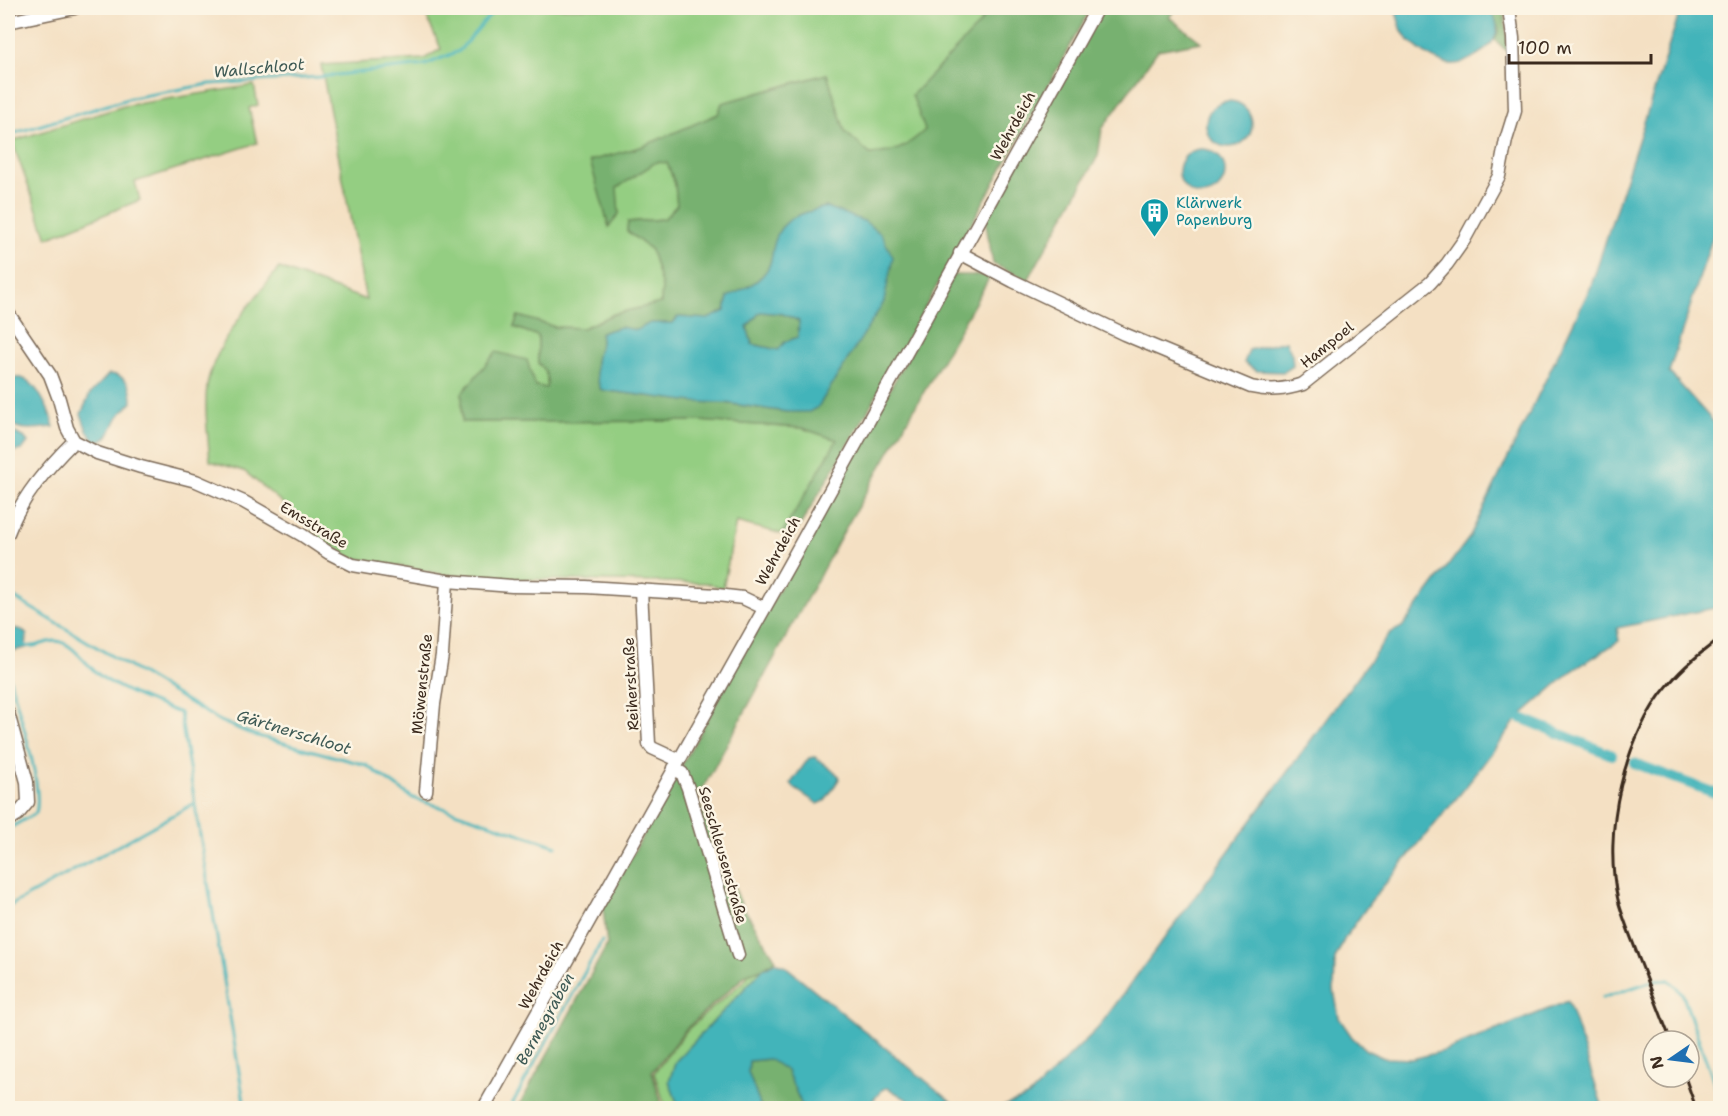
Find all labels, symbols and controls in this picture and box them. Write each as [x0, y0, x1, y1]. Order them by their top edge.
scale bar [1509, 27, 1652, 65]
text: 100 m [1518, 36, 1572, 60]
water label: Wallschloot [213, 54, 305, 82]
street label: Wehrdeich [986, 88, 1040, 164]
place label: Klärwerk Papenburg [1176, 193, 1252, 230]
building icon: Klärwerk Papenburg [1139, 196, 1171, 238]
street label: Hampoel [1296, 317, 1358, 373]
street label: Emsstraße [276, 497, 352, 553]
street label: Wehrdeich [751, 513, 805, 589]
street label: Möwenstraße [407, 633, 437, 735]
street label: Reiherstraße [619, 637, 643, 731]
water label: Gärtnerschloot [234, 705, 354, 759]
street label: Seeschleusenstraße [694, 784, 752, 926]
street label: Wehrdeich [514, 937, 568, 1013]
water label: Bermegraben [511, 969, 579, 1069]
north arrow [1641, 1029, 1701, 1089]
text: N [1645, 1054, 1669, 1071]

